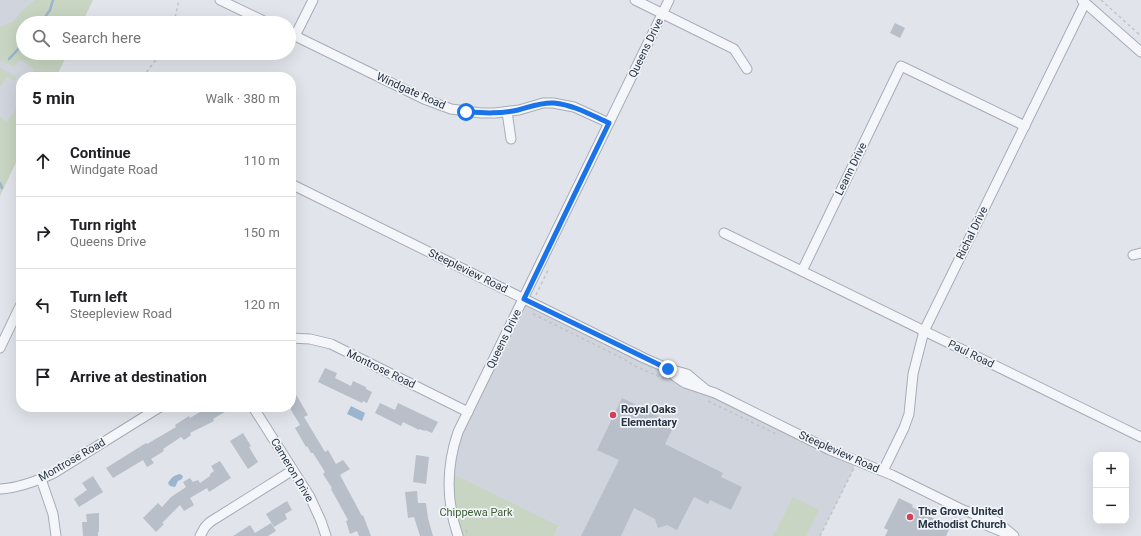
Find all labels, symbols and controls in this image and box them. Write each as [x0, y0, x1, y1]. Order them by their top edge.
search box [16, 16, 296, 60]
street label: Queens Drive [626, 16, 666, 80]
icon: search [30, 27, 52, 49]
text: Search here [62, 29, 141, 47]
street label: Windgate Road [374, 70, 448, 112]
text: 5 min [32, 88, 75, 108]
text: Walk · 380 m [205, 91, 280, 106]
route start [457, 103, 475, 121]
street label: Leann Drive [833, 140, 869, 198]
text: Continue [70, 144, 131, 162]
icon: ahead [32, 150, 54, 172]
text: 110 m [243, 153, 280, 168]
text: Windgate Road [70, 162, 158, 177]
street label: Richal Drive [954, 204, 990, 262]
text: Turn right [70, 216, 136, 234]
icon: right [32, 222, 54, 244]
text: 150 m [243, 225, 280, 240]
text: Queens Drive [70, 234, 146, 249]
street label: Steepleview Road [426, 246, 510, 296]
text: Turn left [70, 288, 127, 306]
icon: left [32, 294, 54, 316]
text: 120 m [243, 297, 280, 312]
text: Steepleview Road [70, 306, 172, 321]
street label: Queens Drive [484, 307, 524, 371]
street label: Paul Road [946, 337, 996, 371]
street label: Montrose Road [344, 347, 418, 391]
route end [659, 360, 677, 378]
icon: arrive [32, 366, 54, 388]
text: Arrive at destination [70, 368, 207, 386]
place label: Royal Oaks Elementary [621, 403, 677, 429]
marker: Royal Oaks Elementary [608, 410, 618, 420]
street label: Steepleview Road [797, 428, 881, 476]
street label: Montrose Road [36, 436, 108, 484]
street label: Cameron Drive [268, 436, 316, 504]
map controls [1093, 452, 1129, 524]
button: + [1093, 452, 1129, 488]
button: − [1093, 488, 1129, 524]
place label: The Grove United Methodist Church [918, 505, 1006, 531]
park label: Chippewa Park [439, 506, 513, 519]
marker: The Grove United Methodist Church [905, 512, 915, 522]

